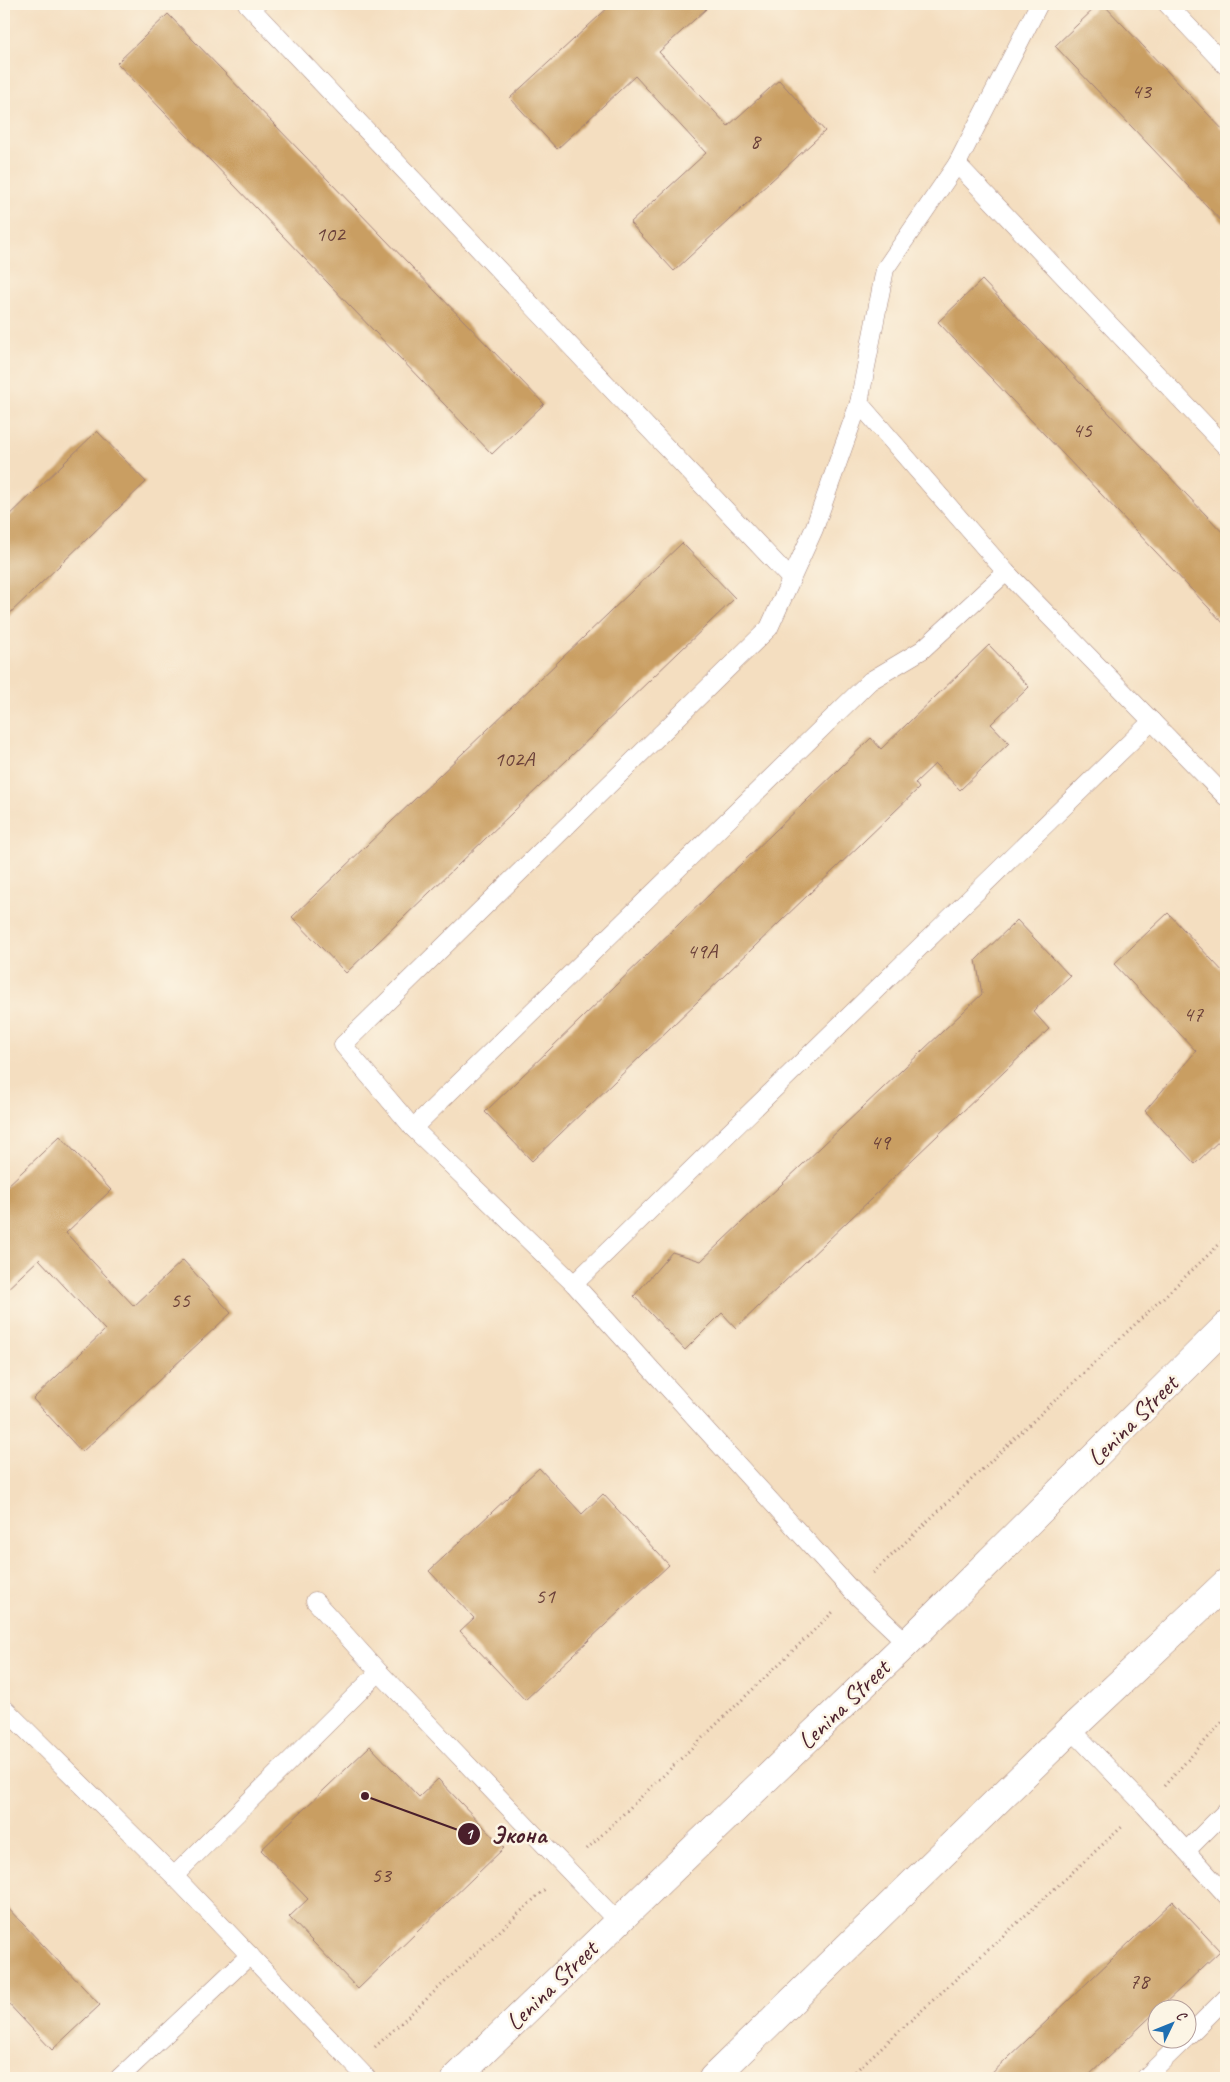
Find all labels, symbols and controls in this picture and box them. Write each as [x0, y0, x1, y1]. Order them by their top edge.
house number: 43 [1131, 77, 1153, 105]
house number: 8 [750, 127, 762, 155]
house number: 102 [315, 220, 347, 248]
house number: 45 [1072, 416, 1093, 444]
house number: 102А [494, 745, 535, 773]
house number: 49А [687, 937, 718, 965]
house number: 47 [1183, 1000, 1204, 1028]
house number: 49 [870, 1128, 892, 1156]
house number: 55 [170, 1286, 191, 1314]
street label: Lenina Street [1080, 1366, 1187, 1473]
house number: 51 [535, 1582, 556, 1610]
street label: Lenina Street [791, 1651, 899, 1757]
callout: Экона [457, 1813, 557, 1854]
text: Экона [491, 1818, 548, 1851]
text: 1 [466, 1825, 475, 1844]
house number: 53 [371, 1861, 393, 1889]
street label: Lenina Street [499, 1932, 607, 2038]
house number: 78 [1129, 1967, 1151, 1995]
north arrow [1148, 2000, 1198, 2050]
text: С [1173, 2007, 1191, 2025]

